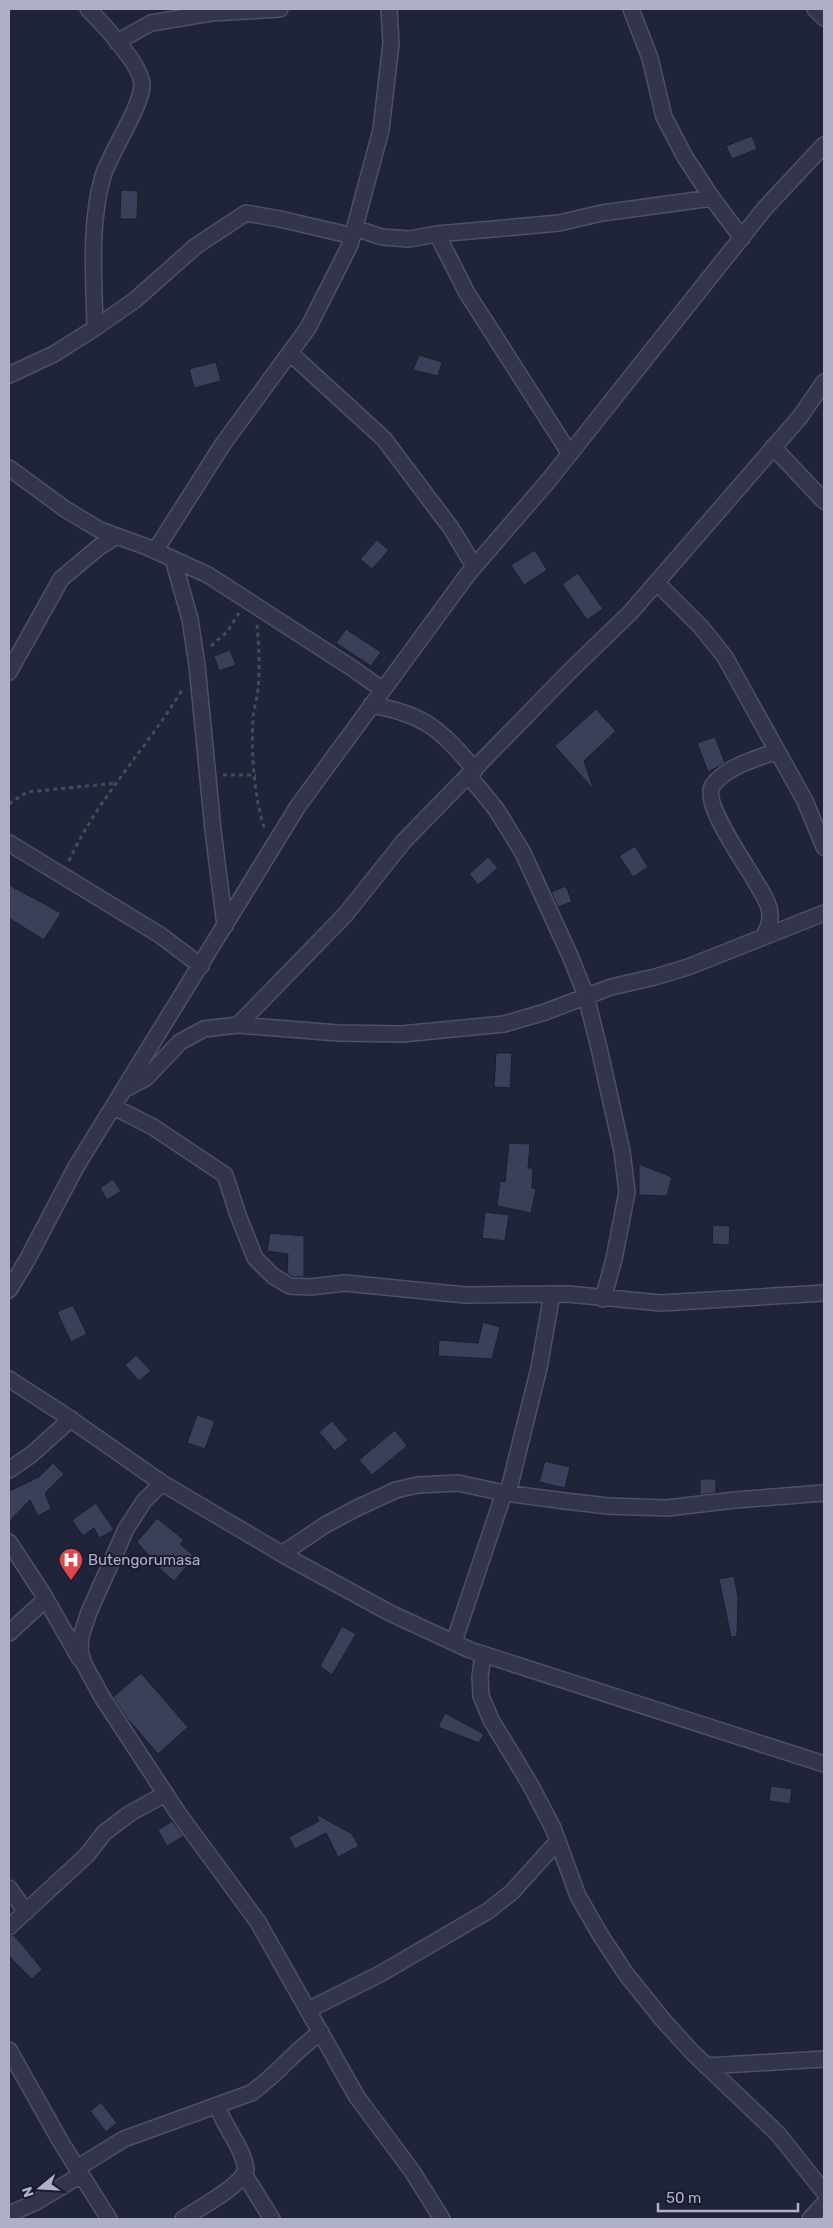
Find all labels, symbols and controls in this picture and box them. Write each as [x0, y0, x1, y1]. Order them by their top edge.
hospital icon: Butengorumasa [58, 1547, 84, 1581]
place label: Butengorumasa [88, 1551, 200, 1569]
north arrow [15, 2163, 65, 2213]
scale bar [658, 2180, 798, 2212]
text: N [18, 2184, 38, 2199]
text: 50 m [666, 2189, 701, 2207]

